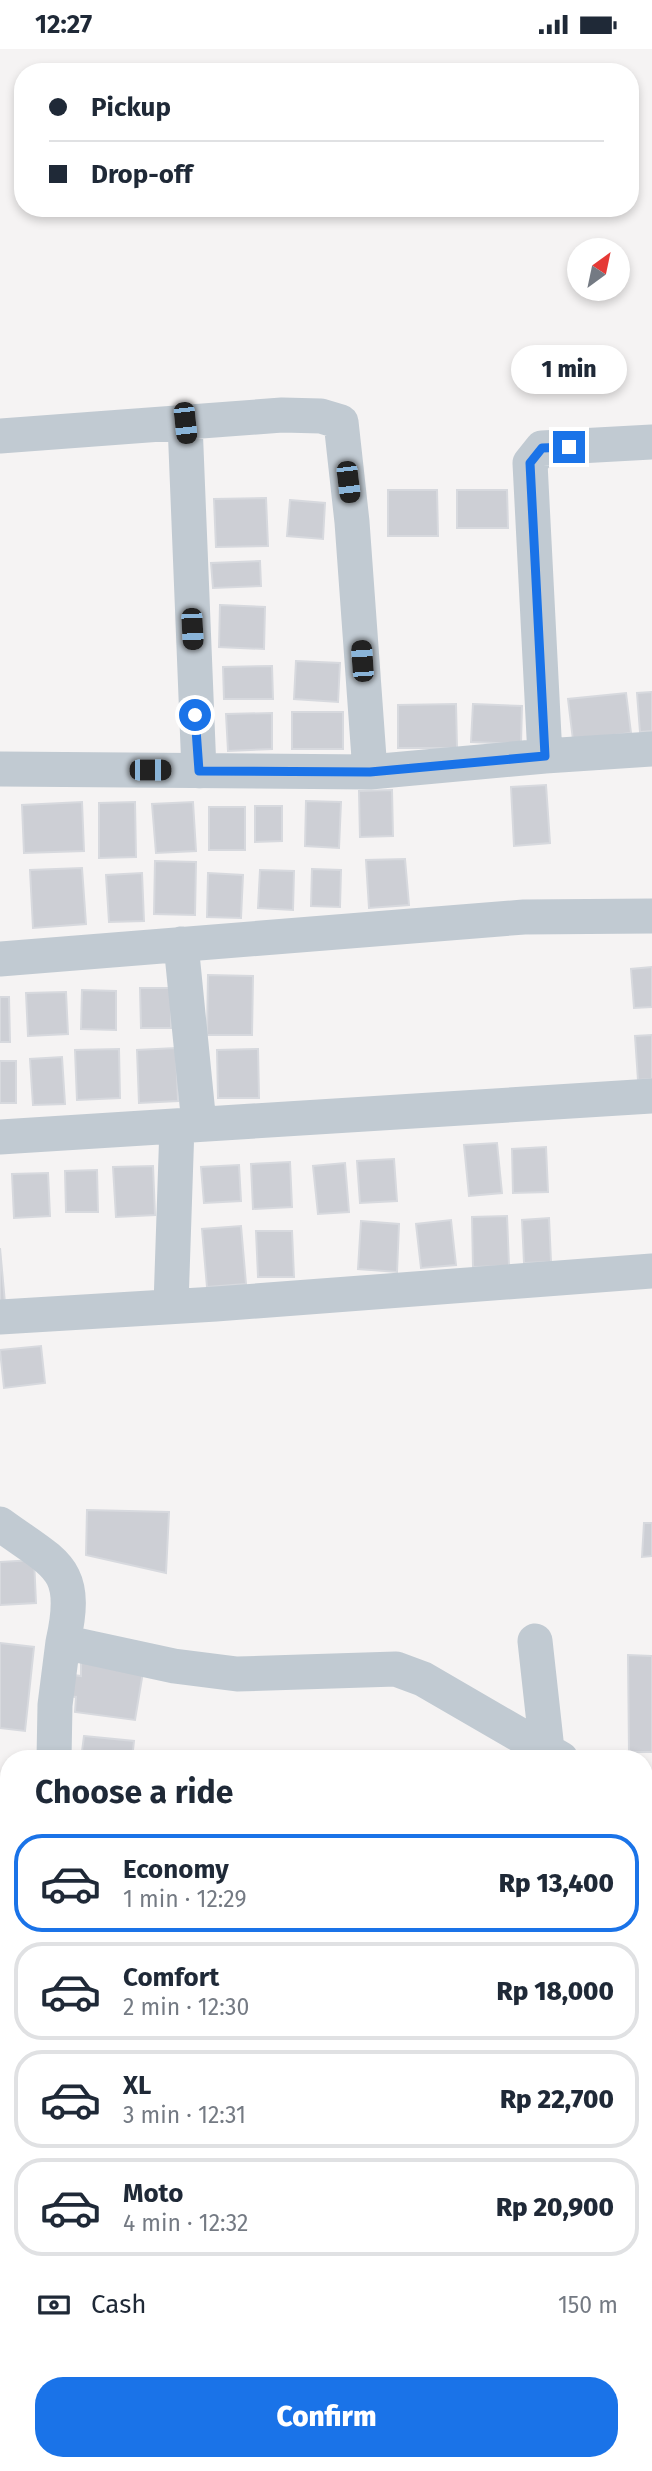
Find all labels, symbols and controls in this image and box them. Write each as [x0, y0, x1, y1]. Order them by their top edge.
text: 12:27 [35, 9, 92, 40]
text: Pickup [91, 92, 171, 123]
text: Drop-off [91, 159, 193, 190]
north arrow [567, 238, 630, 301]
map controls [567, 238, 630, 301]
callout: 1 min [511, 345, 627, 395]
text: 1 min [541, 355, 597, 383]
car [173, 401, 198, 445]
route end [553, 431, 585, 463]
car [336, 460, 361, 504]
car [181, 607, 204, 651]
car [351, 639, 374, 683]
route start [179, 699, 211, 731]
car [130, 760, 172, 781]
text: Choose a ride [35, 1773, 233, 1811]
icon: car [39, 1852, 102, 1915]
text: Economy [123, 1854, 229, 1885]
text: Rp 13,400 [499, 1868, 614, 1899]
text: 1 min · 12:29 [123, 1885, 247, 1913]
icon: car [39, 1960, 102, 2023]
text: Comfort [123, 1962, 219, 1993]
text: Rp 18,000 [497, 1976, 614, 2007]
text: 2 min · 12:30 [123, 1993, 249, 2021]
icon: car [39, 2068, 102, 2131]
text: XL [123, 2070, 151, 2101]
text: Rp 22,700 [500, 2084, 614, 2115]
text: 3 min · 12:31 [123, 2101, 246, 2129]
icon: car [39, 2176, 102, 2239]
text: Moto [123, 2178, 183, 2209]
text: Rp 20,900 [496, 2192, 614, 2223]
text: 4 min · 12:32 [123, 2209, 248, 2237]
icon: cash [35, 2286, 73, 2324]
text: Cash [91, 2289, 147, 2320]
text: 150 m [558, 2291, 618, 2319]
button: Confirm [35, 2377, 618, 2457]

